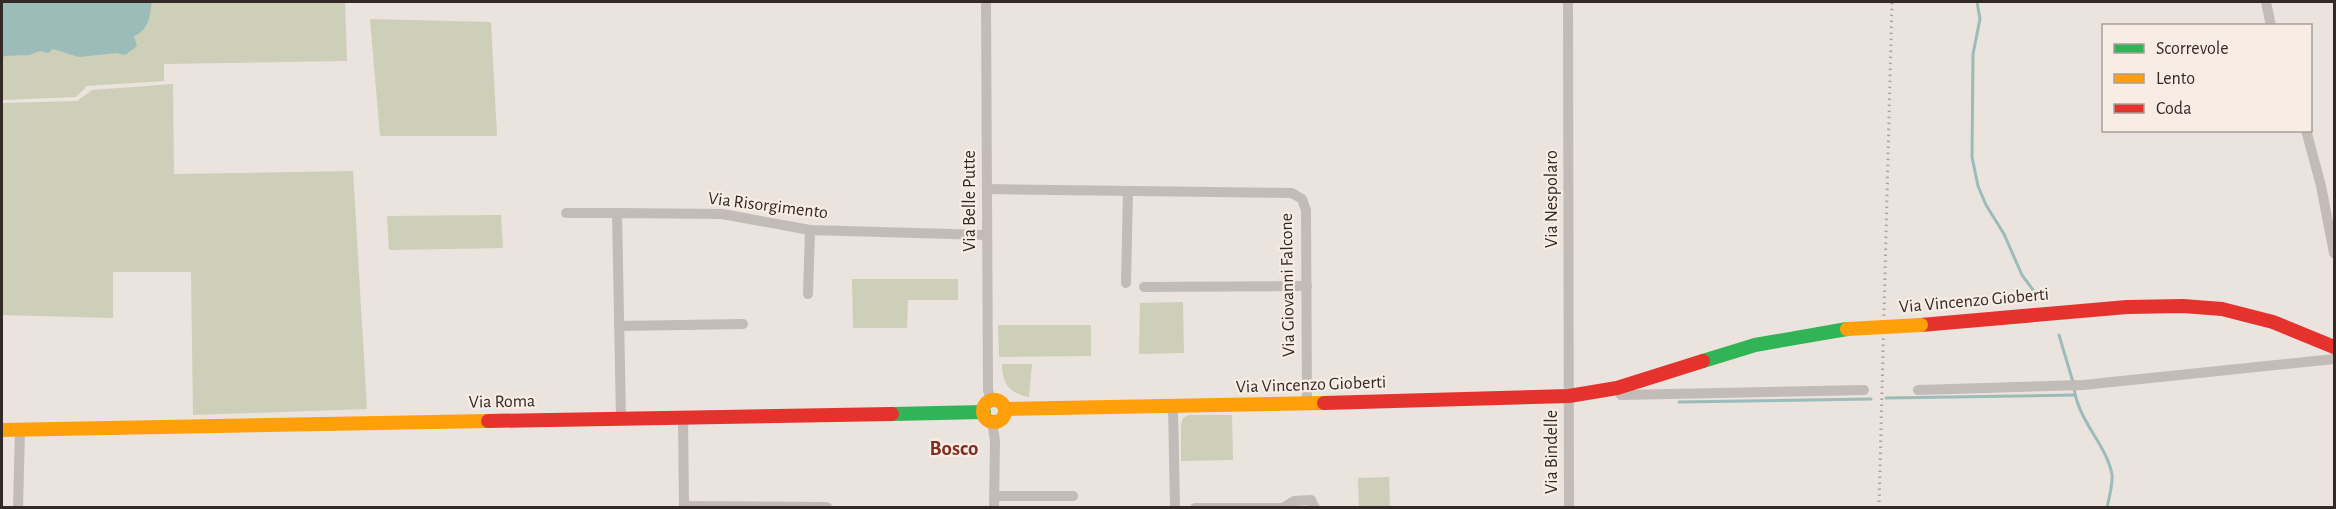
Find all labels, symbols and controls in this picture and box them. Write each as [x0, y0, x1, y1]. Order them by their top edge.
legend [2102, 24, 2312, 132]
text: Scorrevole [2156, 40, 2229, 58]
text: Lento [2156, 70, 2195, 88]
text: Coda [2156, 100, 2191, 118]
street label: Via Belle Putte [961, 150, 979, 252]
street label: Via Nespolaro [1543, 150, 1561, 248]
street label: Via Risorgimento [707, 190, 829, 222]
street label: Via Giovanni Falcone [1278, 213, 1298, 357]
street label: Via Vincenzo Gioberti [1898, 285, 2050, 317]
street label: Via Vincenzo Gioberti [1235, 373, 1387, 397]
street label: Via Roma [469, 392, 535, 412]
street label: Via Bindelle [1543, 410, 1561, 494]
district label: Bosco [930, 438, 978, 459]

